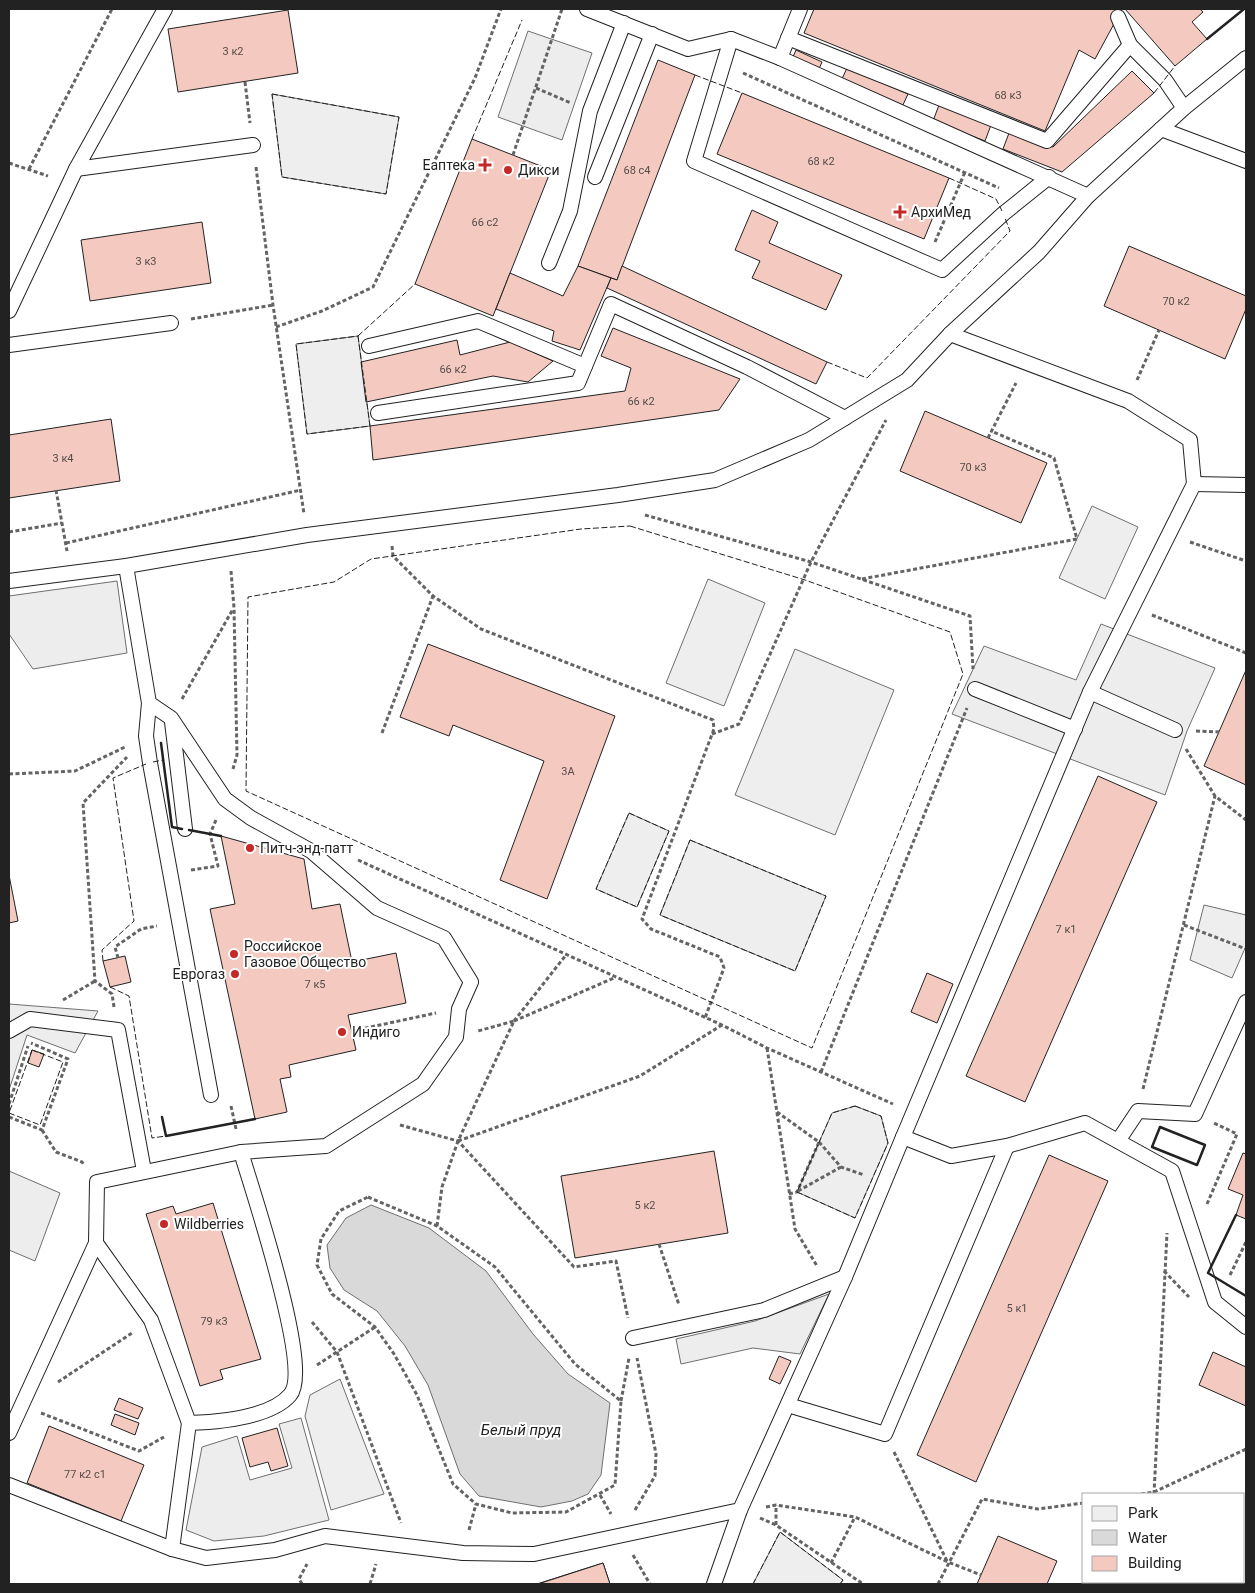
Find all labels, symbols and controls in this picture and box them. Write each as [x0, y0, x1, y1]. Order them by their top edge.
house number: 3 к2 [222, 45, 244, 58]
house number: 68 к3 [994, 89, 1022, 102]
house number: 68 к2 [807, 155, 835, 168]
place label: Еаптека [423, 157, 475, 173]
marker: Еаптека [479, 159, 491, 171]
place label: Дикси [518, 162, 559, 178]
marker: Дикси [502, 164, 514, 176]
house number: 68 с4 [623, 164, 651, 177]
place label: АрхиМед [911, 204, 972, 220]
marker: АрхиМед [893, 205, 907, 219]
house number: 66 с2 [471, 216, 499, 229]
house number: 3 к3 [135, 255, 157, 268]
house number: 70 к2 [1162, 295, 1190, 308]
house number: 66 к2 [439, 363, 467, 376]
house number: 66 к2 [627, 395, 655, 408]
house number: 3 к4 [52, 452, 74, 465]
house number: 70 к3 [959, 461, 987, 474]
house number: 3А [561, 765, 576, 778]
place label: Питч-энд-патт [260, 840, 354, 856]
marker: Питч-энд-патт [244, 842, 256, 854]
house number: 7 к1 [1055, 923, 1077, 936]
place label: Российское Газовое Общество [244, 938, 366, 970]
marker: Российское Газовое Общество [228, 948, 240, 960]
place label: Еврогаз [173, 966, 225, 982]
marker: Еврогаз [229, 968, 241, 980]
house number: 7 к5 [304, 978, 326, 991]
place label: Индиго [352, 1024, 400, 1040]
marker: Индиго [336, 1026, 348, 1038]
house number: 5 к2 [634, 1199, 656, 1212]
place label: Wildberries [174, 1216, 244, 1232]
marker: Wildberries [158, 1218, 170, 1230]
house number: 5 к1 [1006, 1302, 1028, 1315]
house number: 79 к3 [200, 1315, 228, 1328]
water label: Белый пруд [481, 1421, 561, 1439]
house number: 77 к2 с1 [64, 1468, 106, 1481]
legend [1082, 1493, 1245, 1583]
text: Park [1128, 1504, 1159, 1522]
text: Water [1128, 1529, 1167, 1547]
text: Building [1128, 1554, 1182, 1572]

